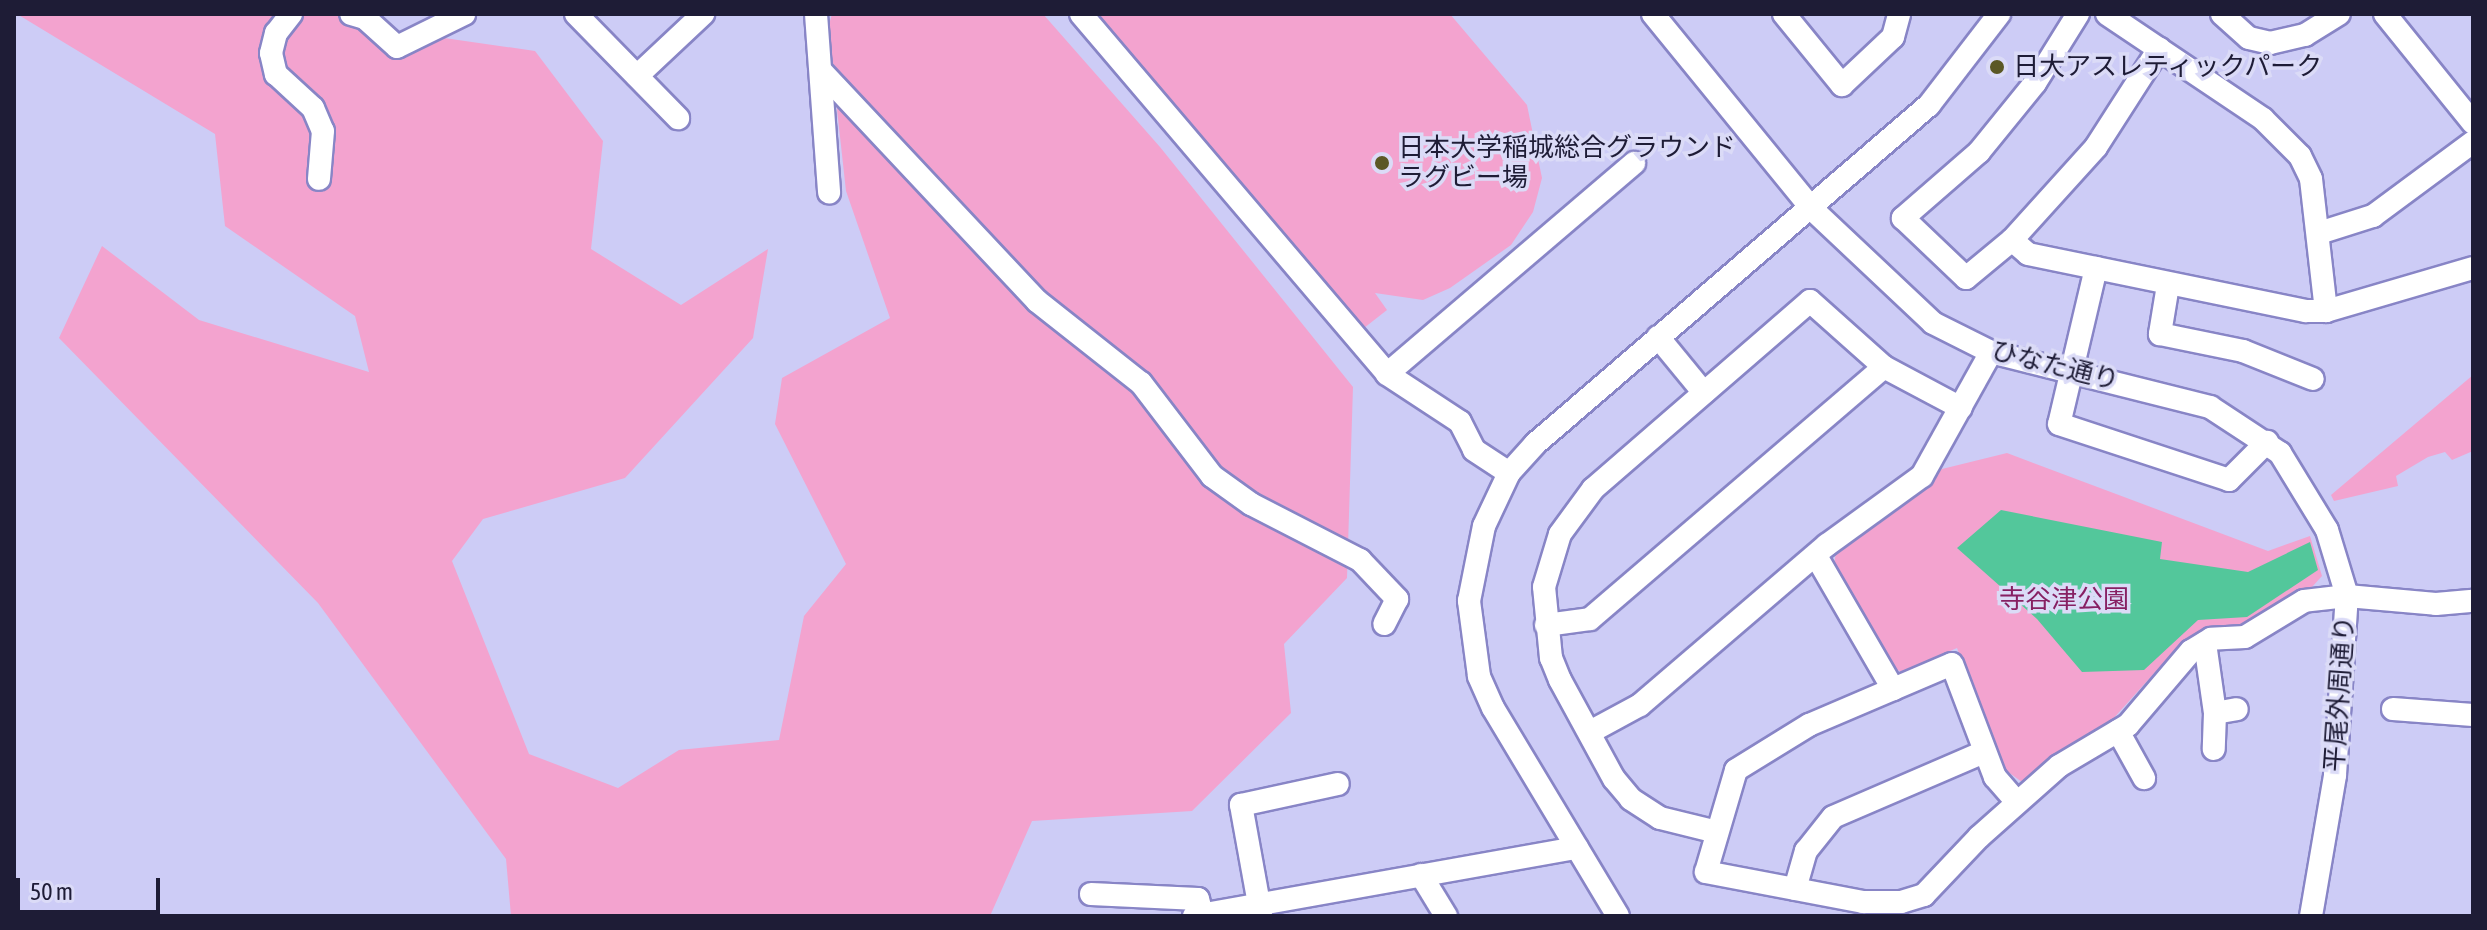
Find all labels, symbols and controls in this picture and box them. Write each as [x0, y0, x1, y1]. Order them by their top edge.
place label: 日大アスレティックパーク [2013, 51, 2325, 83]
marker: 日大アスレティックパーク [1988, 58, 2006, 76]
place label: 日本大学稲城総合グラウンド ラグビー場 [1398, 132, 1736, 194]
marker: 日本大学稲城総合グラウンド ラグビー場 [1373, 154, 1391, 172]
street label: ひなた通り [1988, 335, 2122, 397]
park label: 寺谷津公園 [1999, 584, 2129, 616]
street label: 平尾外周通り [2319, 615, 2361, 773]
scale bar [20, 862, 164, 912]
text: 50 m [30, 878, 73, 905]

